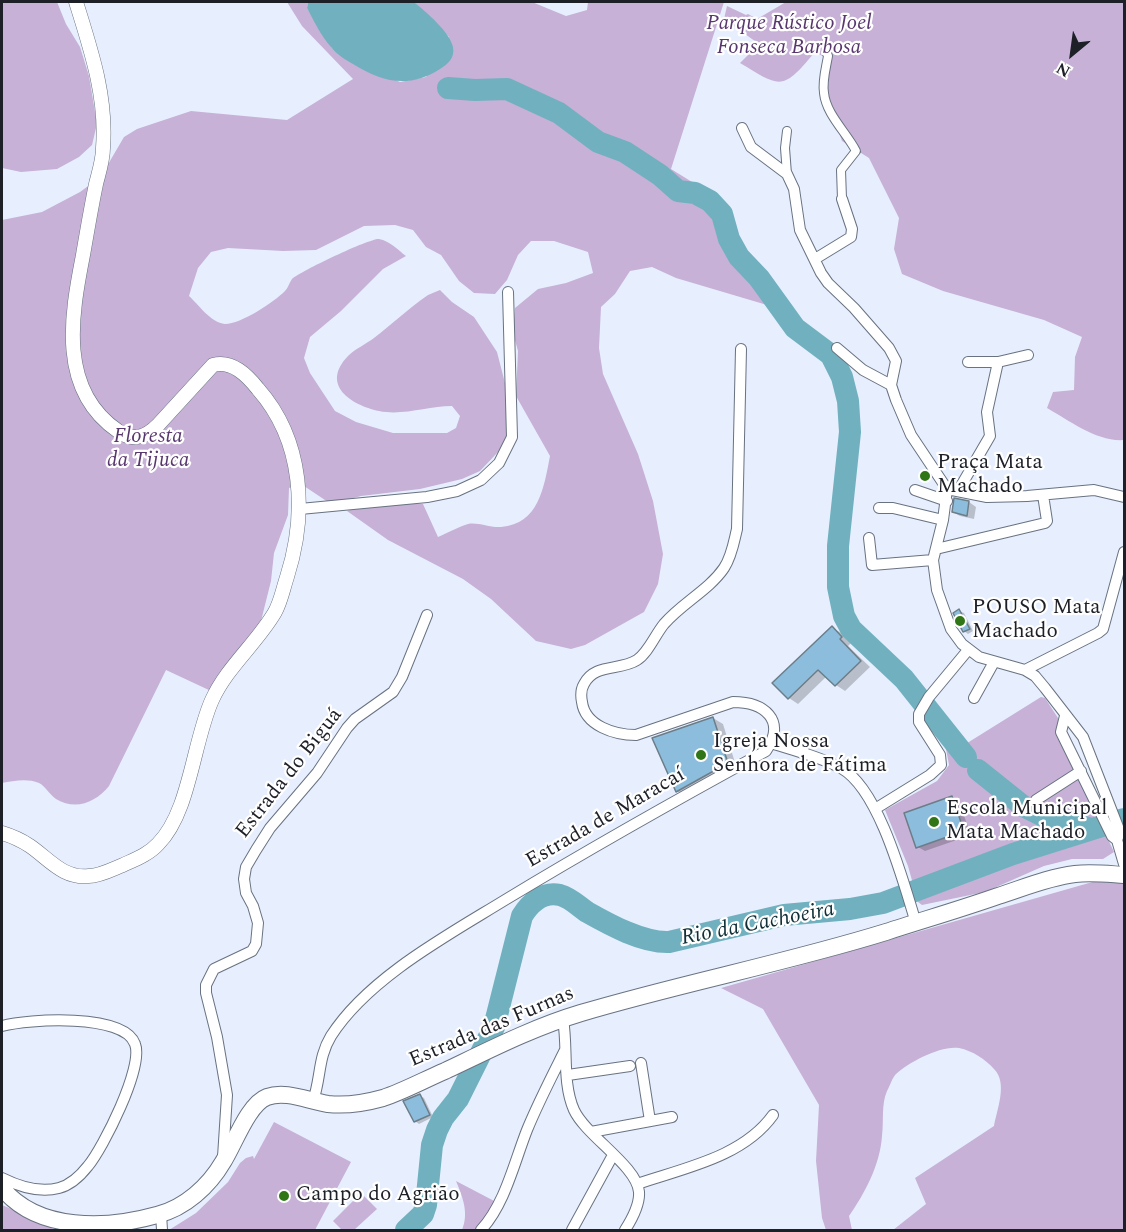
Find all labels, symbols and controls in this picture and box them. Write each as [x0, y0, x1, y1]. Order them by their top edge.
park label: Parque Rústico Joel Fonseca Barbosa [706, 12, 872, 62]
north arrow [1042, 24, 1102, 84]
text: N [1052, 56, 1075, 83]
park label: Floresta da Tijuca [107, 425, 189, 475]
place label: Praça Mata Machado [937, 451, 1043, 501]
marker: Praça Mata Machado [918, 469, 932, 483]
place label: POUSO Mata Machado [972, 596, 1101, 646]
marker: POUSO Mata Machado [953, 614, 967, 628]
street label: Estrada do Biguá [231, 704, 349, 844]
place label: Igreja Nossa Senhora de Fátima [713, 730, 887, 780]
marker: Igreja Nossa Senhora de Fátima [694, 748, 708, 762]
street label: Estrada de Maracaí [522, 763, 690, 875]
place label: Escola Municipal Mata Machado [946, 797, 1107, 847]
marker: Escola Municipal Mata Machado [927, 815, 941, 829]
water label: Rio da Cachoeira [679, 897, 837, 953]
street label: Estrada das Furnas [406, 982, 578, 1074]
place label: Campo do Agrião [296, 1183, 460, 1209]
marker: Campo do Agrião [277, 1189, 291, 1203]

